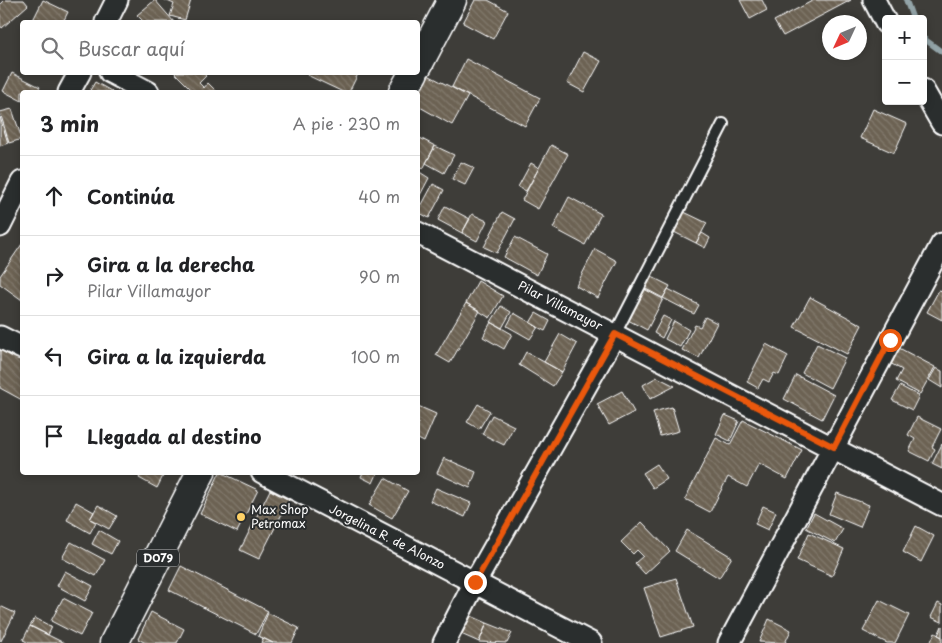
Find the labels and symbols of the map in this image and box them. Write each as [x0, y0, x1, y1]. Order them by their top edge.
north arrow [822, 15, 867, 60]
street label: Pilar Villamayor [515, 276, 606, 334]
route start [879, 329, 902, 352]
street label: Jorgelina R. de Alonzo [326, 499, 449, 573]
place label: Max Shop Petromax [251, 500, 308, 532]
marker: Max Shop Petromax [235, 511, 247, 523]
road number: D079 [137, 550, 179, 566]
route end [464, 571, 487, 594]

